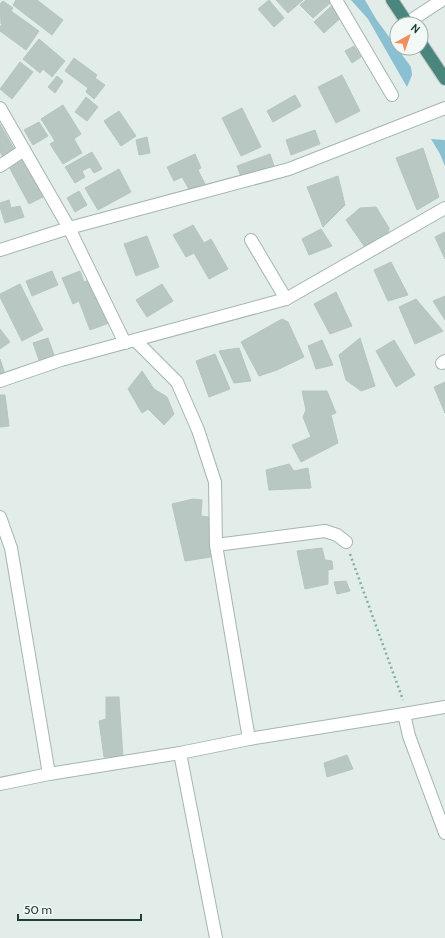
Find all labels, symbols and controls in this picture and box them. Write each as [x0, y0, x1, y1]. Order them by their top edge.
north arrow [389, 16, 429, 56]
text: N [408, 20, 423, 36]
scale bar [18, 896, 141, 922]
text: 50 m [24, 902, 52, 917]

